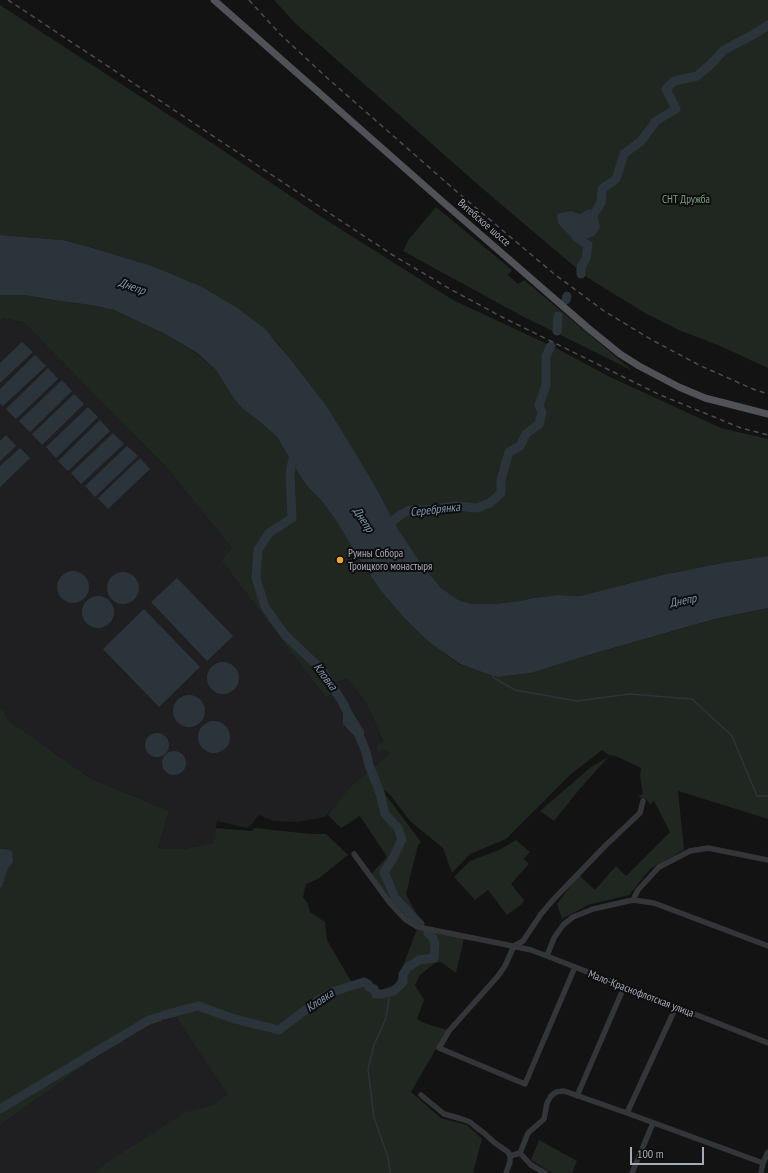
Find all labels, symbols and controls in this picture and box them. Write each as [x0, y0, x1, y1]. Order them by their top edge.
park label: СНТ Дружба [662, 193, 710, 207]
street label: Витебское шоссе [455, 196, 513, 250]
water label: Днепр [117, 276, 147, 298]
water label: Серебрянка [409, 500, 461, 520]
water label: Днепр [350, 505, 376, 535]
place label: Руины Собора Троицкого монастыря [348, 547, 432, 573]
marker: Руины Собора Троицкого монастыря [335, 555, 345, 565]
water label: Днепр [668, 591, 698, 611]
water label: Кловка [310, 661, 340, 693]
street label: Мало-Краснофлотская улица [586, 968, 696, 1020]
water label: Кловка [303, 987, 337, 1015]
scale bar [632, 1139, 706, 1165]
text: 100 m [637, 1146, 664, 1161]

